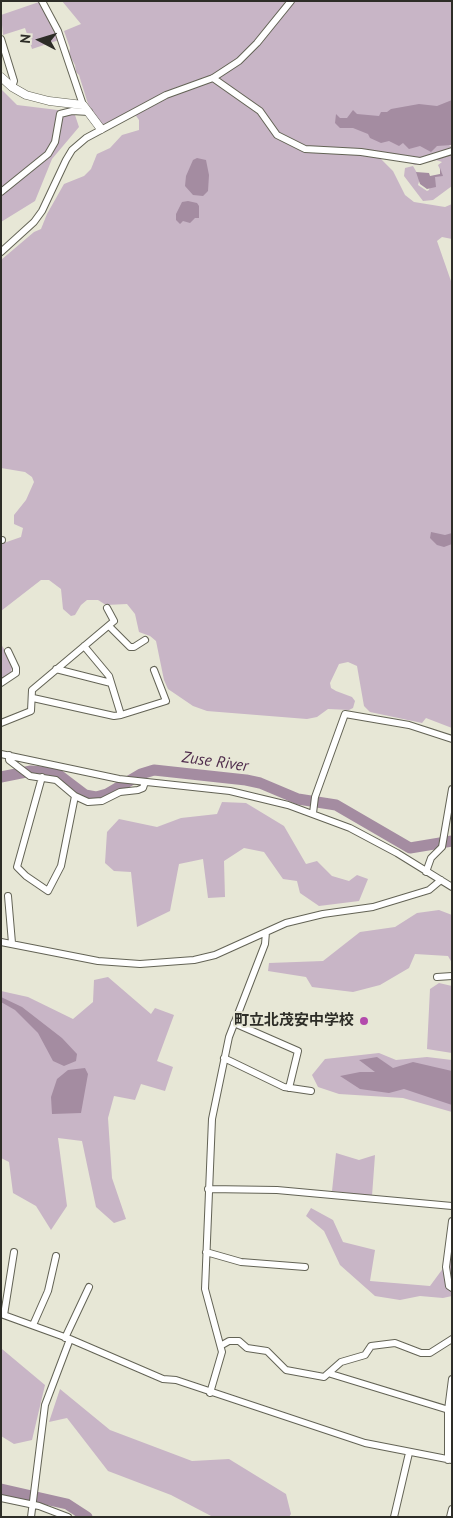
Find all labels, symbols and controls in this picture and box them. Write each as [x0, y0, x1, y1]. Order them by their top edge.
north arrow [15, 15, 65, 65]
text: N [16, 33, 34, 44]
water label: Zuse River [180, 748, 250, 776]
place label: 町立北茂安中学校 [234, 1012, 354, 1030]
marker: 町立北茂安中学校 [358, 1015, 370, 1027]

